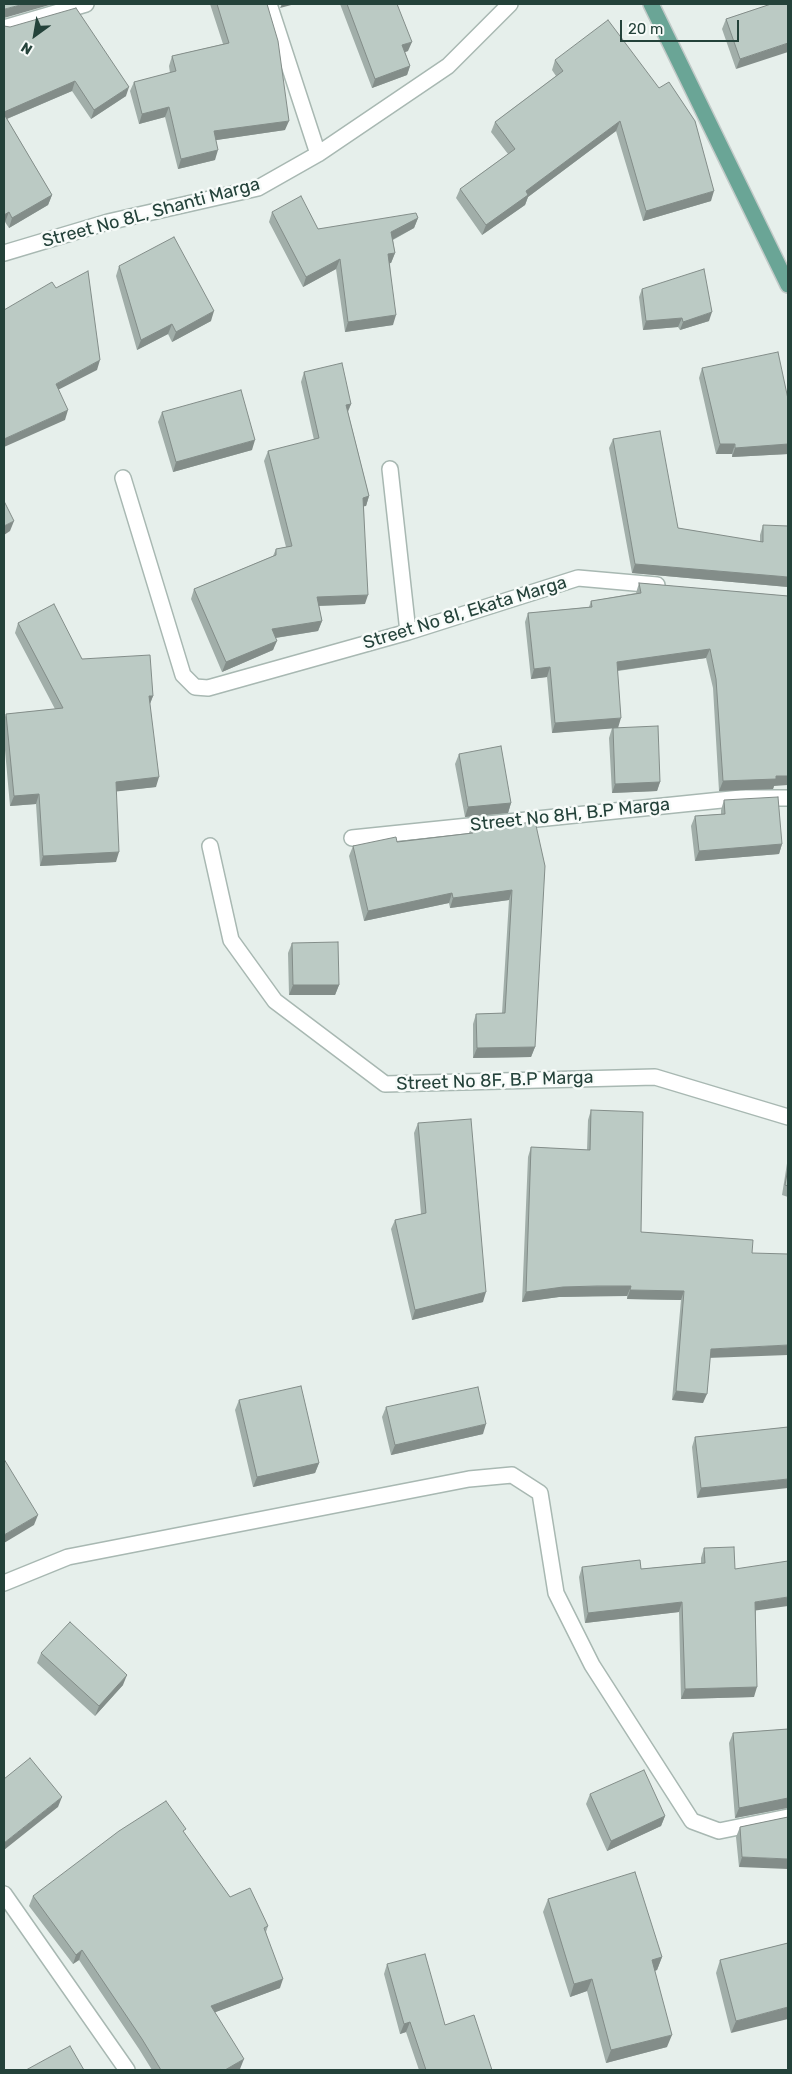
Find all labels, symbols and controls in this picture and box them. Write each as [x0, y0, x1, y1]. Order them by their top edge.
north arrow [10, 10, 60, 60]
scale bar [622, 10, 741, 42]
text: 20 m [628, 20, 663, 38]
text: N [18, 38, 36, 58]
street label: Street No 8L, Shanti Marga [40, 174, 262, 252]
street label: Street No 8I, Ekata Marga [361, 572, 569, 654]
street label: Street No 8H, B.P Marga [469, 794, 671, 836]
street label: Street No 8F, B.P Marga [396, 1067, 594, 1095]

